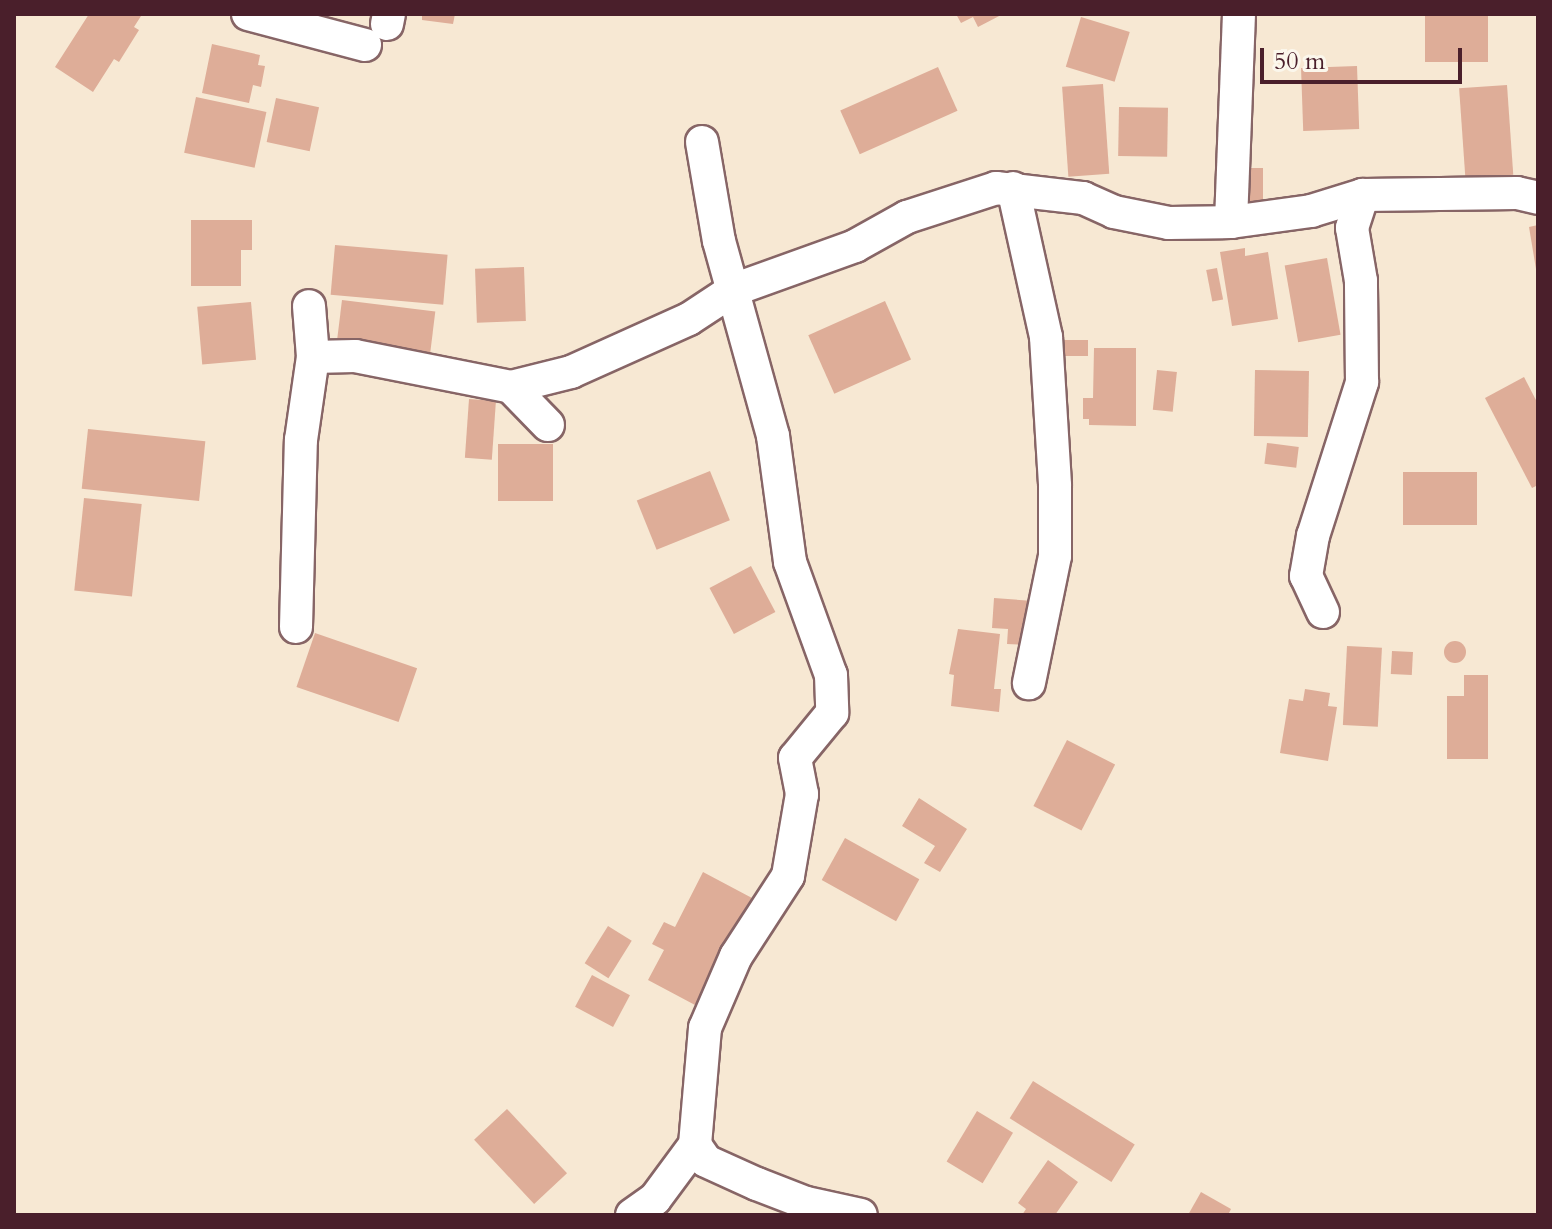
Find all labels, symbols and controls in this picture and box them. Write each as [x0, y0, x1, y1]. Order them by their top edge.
scale bar [1264, 32, 1466, 82]
text: 50 m [1274, 45, 1325, 78]

